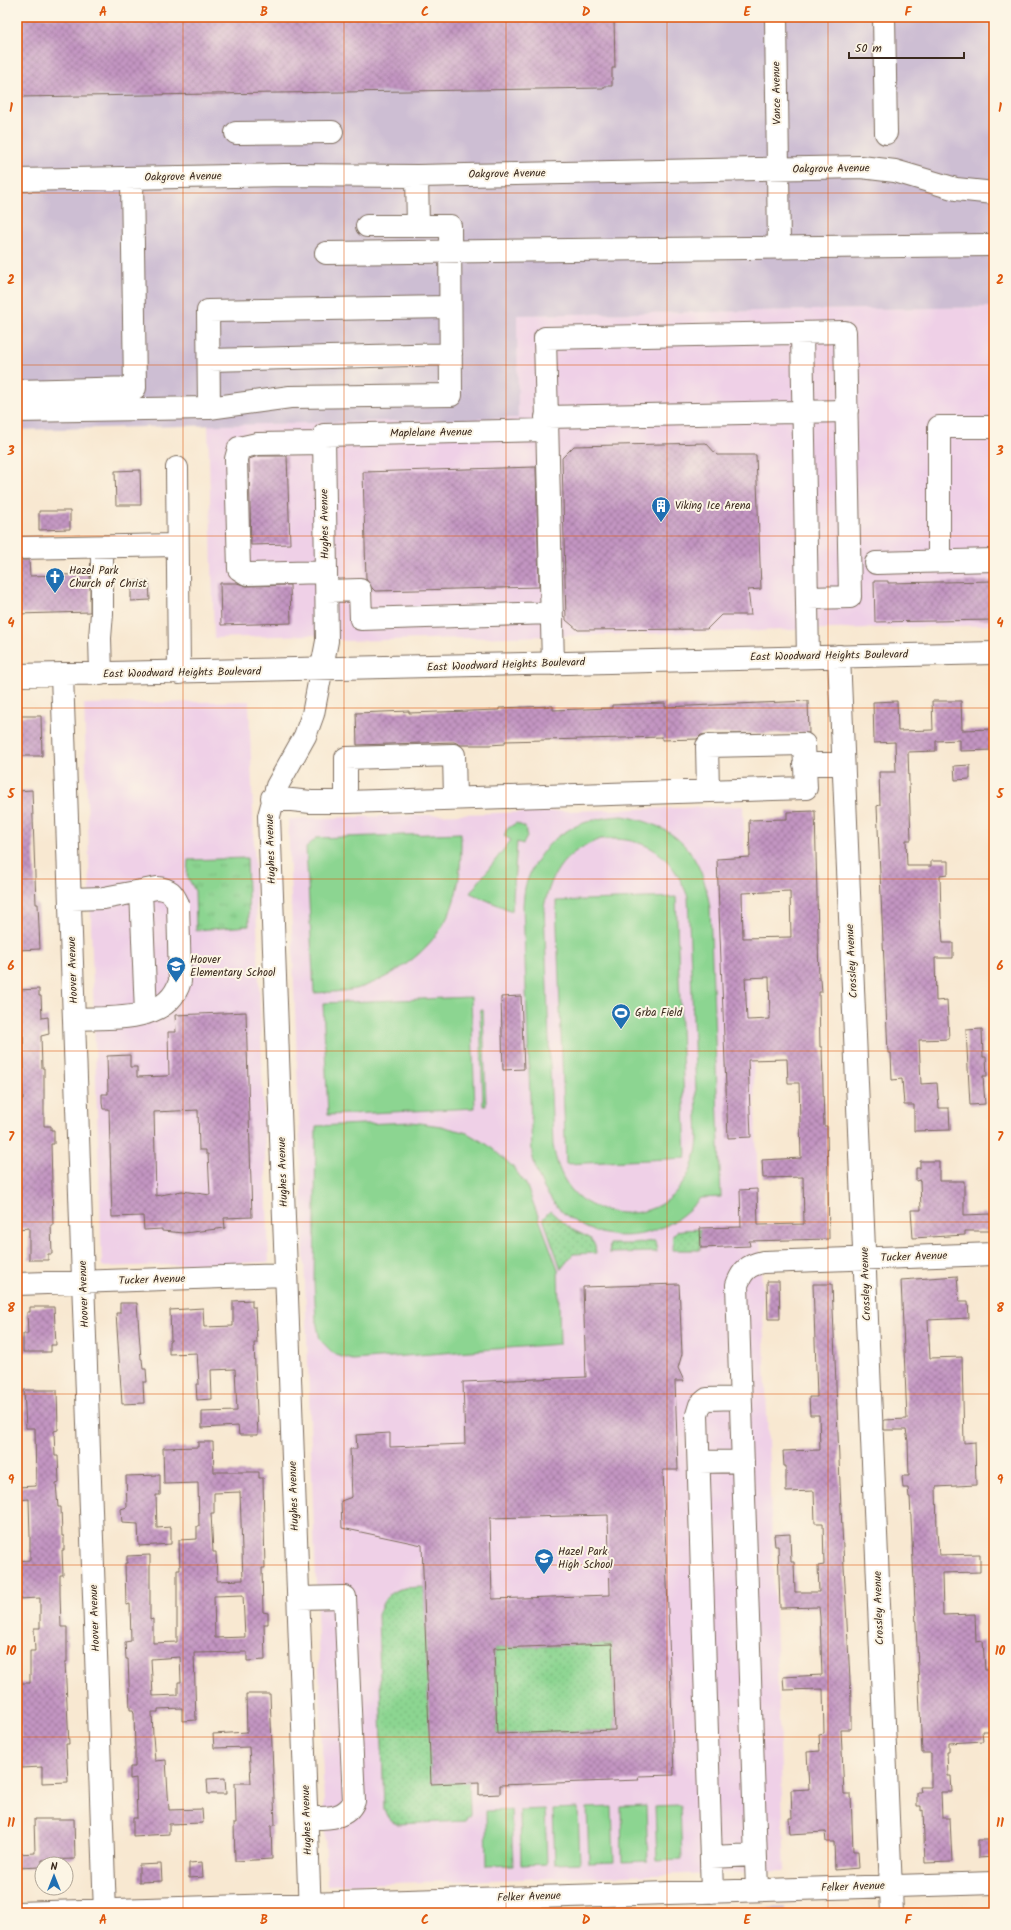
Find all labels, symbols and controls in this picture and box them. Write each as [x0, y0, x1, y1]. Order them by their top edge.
text: A [99, 2, 107, 23]
text: B [260, 2, 268, 23]
text: C [421, 2, 429, 23]
text: D [582, 2, 591, 23]
text: E [743, 2, 751, 23]
text: F [904, 2, 912, 23]
scale bar [849, 34, 964, 60]
text: 50 m [855, 39, 882, 58]
street label: Vance Avenue [767, 61, 787, 125]
text: 1 [9, 98, 13, 119]
text: 1 [998, 98, 1002, 119]
street label: Oakgrove Avenue [792, 159, 870, 179]
street label: Oakgrove Avenue [468, 164, 546, 184]
street label: Oakgrove Avenue [144, 167, 222, 187]
text: 2 [7, 270, 15, 291]
text: 2 [996, 270, 1004, 291]
street label: Maplelane Avenue [390, 423, 472, 443]
text: 3 [6, 441, 15, 462]
text: 3 [995, 441, 1004, 462]
street label: Hughes Avenue [315, 489, 335, 559]
building icon: Viking Ice Arena [650, 495, 672, 523]
place label: Viking Ice Arena [675, 497, 751, 515]
place label: Hazel Park Church of Christ [69, 562, 148, 593]
church icon: Hazel Park Church of Christ [44, 566, 66, 594]
text: 4 [7, 613, 15, 634]
text: 4 [996, 613, 1004, 634]
street label: East Woodward Heights Boulevard [750, 646, 909, 666]
street label: East Woodward Heights Boulevard [427, 653, 586, 677]
street label: East Woodward Heights Boulevard [103, 663, 262, 683]
text: 5 [7, 784, 16, 805]
text: 5 [996, 784, 1005, 805]
street label: Hughes Avenue [261, 814, 281, 884]
street label: Crossley Avenue [841, 923, 863, 999]
street label: Hoover Avenue [63, 936, 83, 1004]
place label: Hoover Elementary School [190, 951, 276, 982]
school or university icon: Hoover Elementary School [165, 955, 187, 983]
text: 6 [7, 956, 15, 977]
text: 6 [996, 956, 1004, 977]
sports icon: Grba Field [610, 1002, 632, 1030]
place label: Grba Field [635, 1004, 683, 1022]
text: 7 [8, 1127, 15, 1148]
text: 7 [997, 1127, 1004, 1148]
street label: Hughes Avenue [273, 1137, 293, 1207]
street label: Crossley Avenue [856, 1247, 876, 1321]
street label: Tucker Avenue [880, 1247, 948, 1267]
street label: Hoover Avenue [74, 1260, 94, 1328]
street label: Tucker Avenue [118, 1270, 186, 1290]
text: 8 [7, 1298, 15, 1319]
text: 8 [996, 1298, 1004, 1319]
street label: Hughes Avenue [284, 1461, 304, 1531]
text: 9 [8, 1470, 15, 1491]
text: 9 [997, 1470, 1004, 1491]
place label: Hazel Park High School [558, 1543, 613, 1574]
school or university icon: Hazel Park High School [533, 1547, 555, 1575]
street label: Crossley Avenue [869, 1571, 889, 1645]
street label: Hoover Avenue [85, 1584, 105, 1652]
text: 10 [6, 1641, 17, 1662]
text: 10 [995, 1641, 1006, 1662]
street label: Hughes Avenue [297, 1785, 317, 1855]
text: 11 [7, 1813, 15, 1834]
text: 11 [996, 1813, 1004, 1834]
north arrow [34, 1856, 74, 1896]
text: N [51, 1858, 58, 1876]
street label: Felker Avenue [821, 1877, 885, 1897]
street label: Felker Avenue [497, 1887, 561, 1907]
text: A [99, 1910, 107, 1930]
text: B [260, 1910, 268, 1930]
text: C [421, 1910, 429, 1930]
text: D [582, 1910, 591, 1930]
text: E [743, 1910, 751, 1930]
text: F [904, 1910, 912, 1930]

